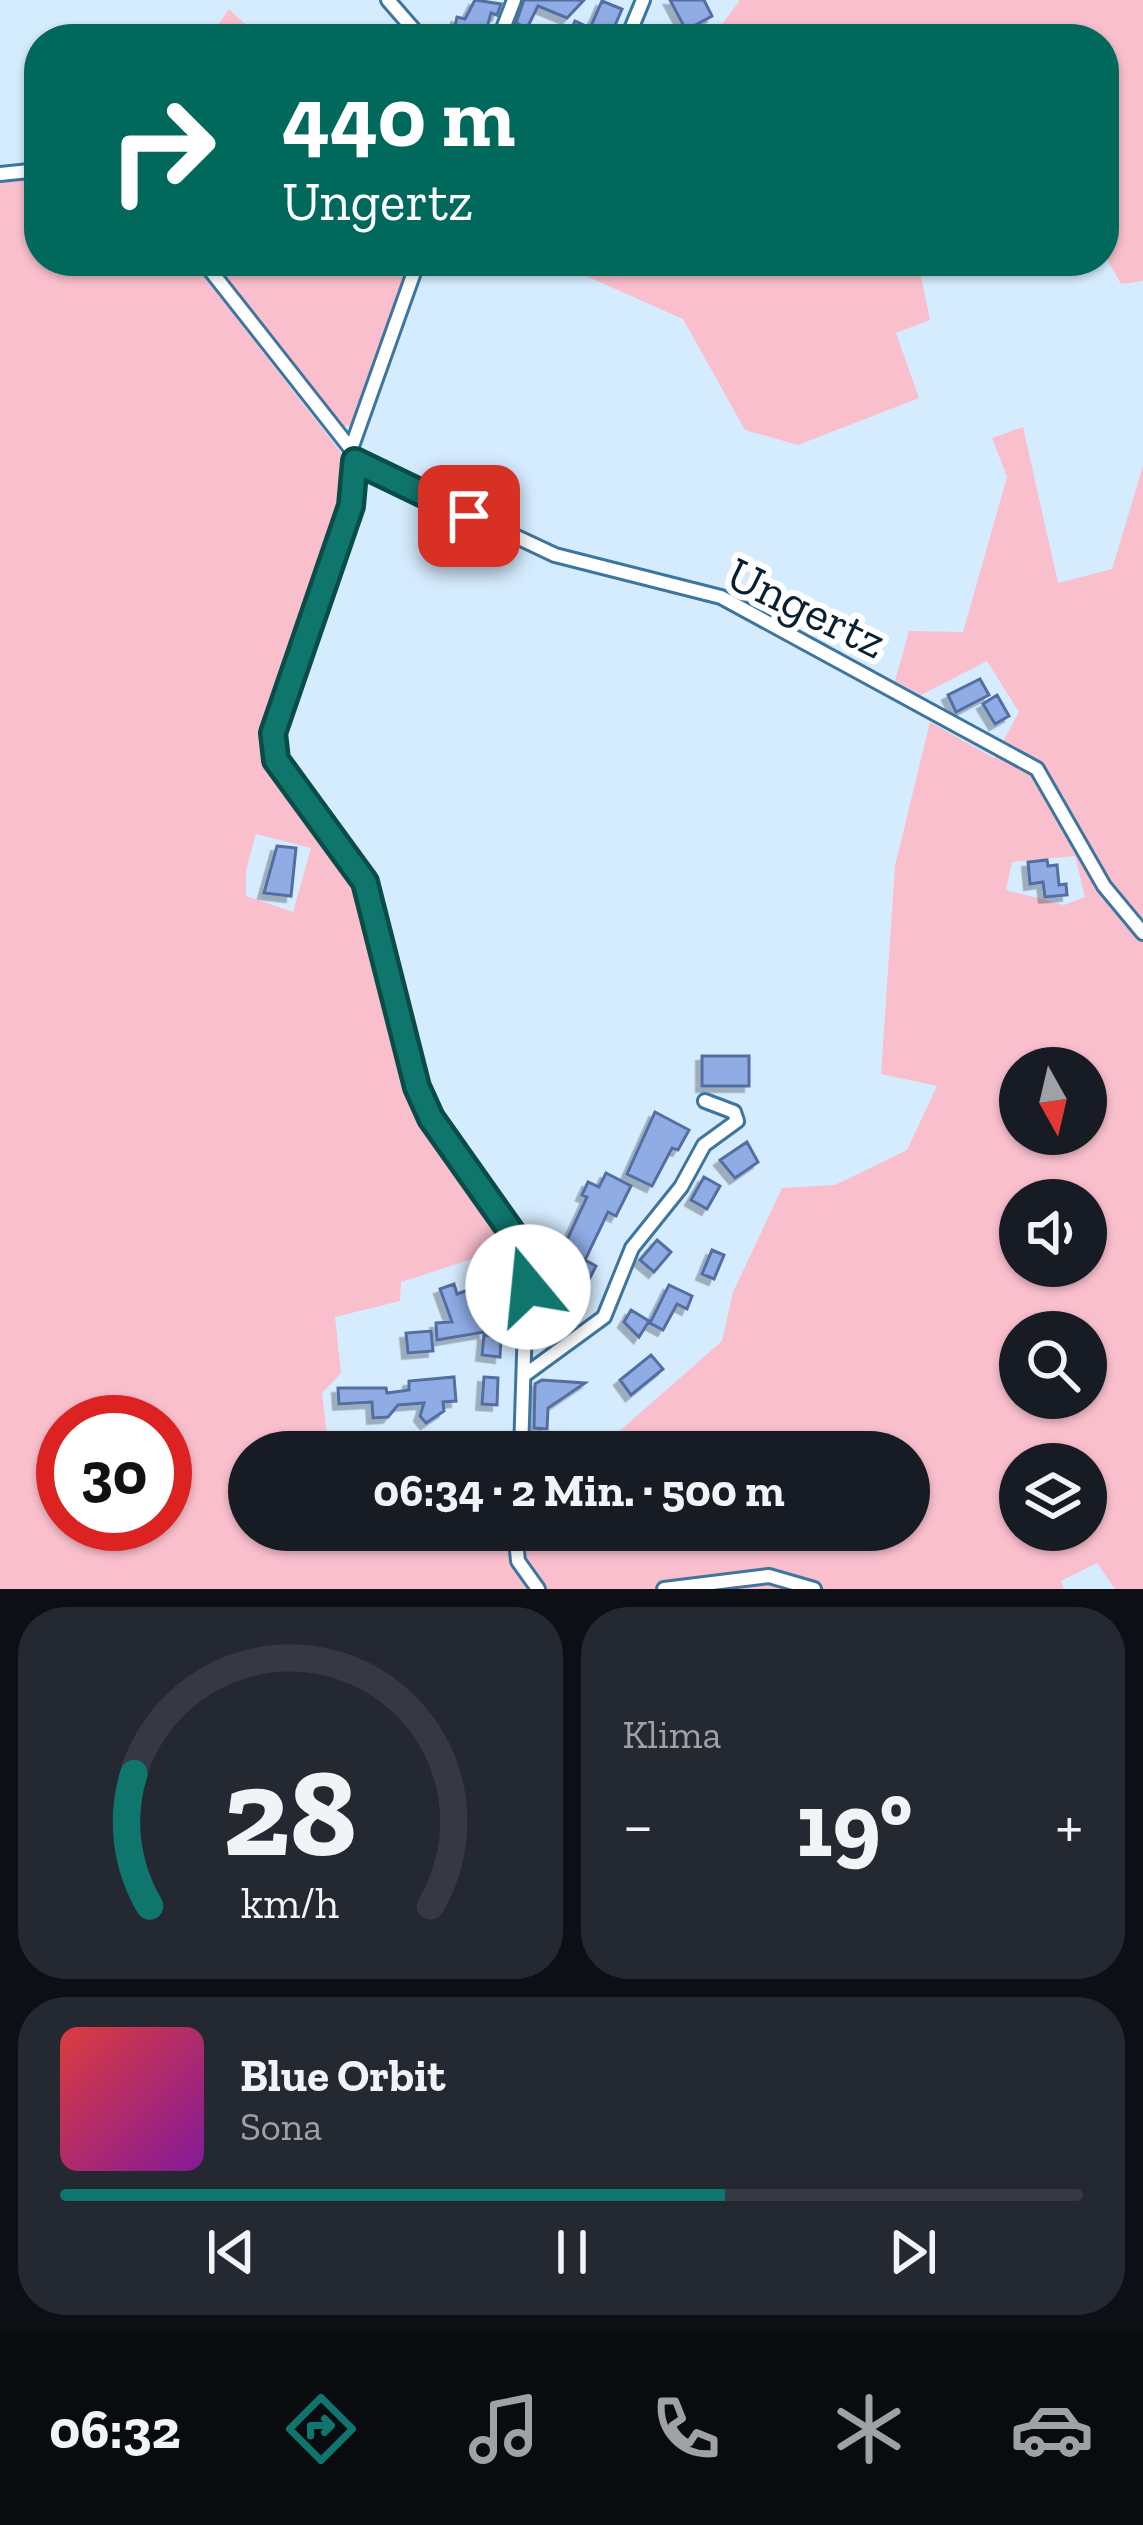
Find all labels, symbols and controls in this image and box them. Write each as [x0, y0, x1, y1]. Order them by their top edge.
text: 440 m [282, 67, 515, 168]
icon: right [84, 72, 240, 228]
text: Ungertz [282, 169, 473, 234]
pin [418, 465, 520, 567]
icon: arrive [436, 483, 502, 549]
street label: Ungertz [718, 545, 896, 670]
north arrow [999, 1047, 1107, 1155]
map controls [999, 1047, 1107, 1551]
button: sound [999, 1179, 1107, 1287]
position arrow [465, 1224, 591, 1350]
button: search [999, 1311, 1107, 1419]
speed limit sign: 30 [36, 1395, 192, 1551]
button: layers [999, 1443, 1107, 1551]
text: 06:34 · 2 Min. · 500 m [373, 1464, 785, 1518]
text: Klima [623, 1711, 721, 1758]
text: 28 [223, 1737, 357, 1887]
text: 19° [796, 1771, 912, 1879]
text: − [623, 1786, 653, 1865]
text: + [1055, 1786, 1083, 1865]
text: km/h [241, 1878, 339, 1929]
text: Blue Orbit [240, 2049, 445, 2103]
text: Sona [240, 2103, 322, 2150]
icon: previous [198, 2219, 264, 2285]
icon: pause [539, 2219, 605, 2285]
icon: next [880, 2219, 946, 2285]
icon: directions [279, 2387, 363, 2471]
icon: music [462, 2387, 546, 2471]
icon: phone [644, 2387, 728, 2471]
icon: climate [827, 2387, 911, 2471]
icon: car [1010, 2387, 1094, 2471]
text: 06:32 [49, 2397, 181, 2462]

